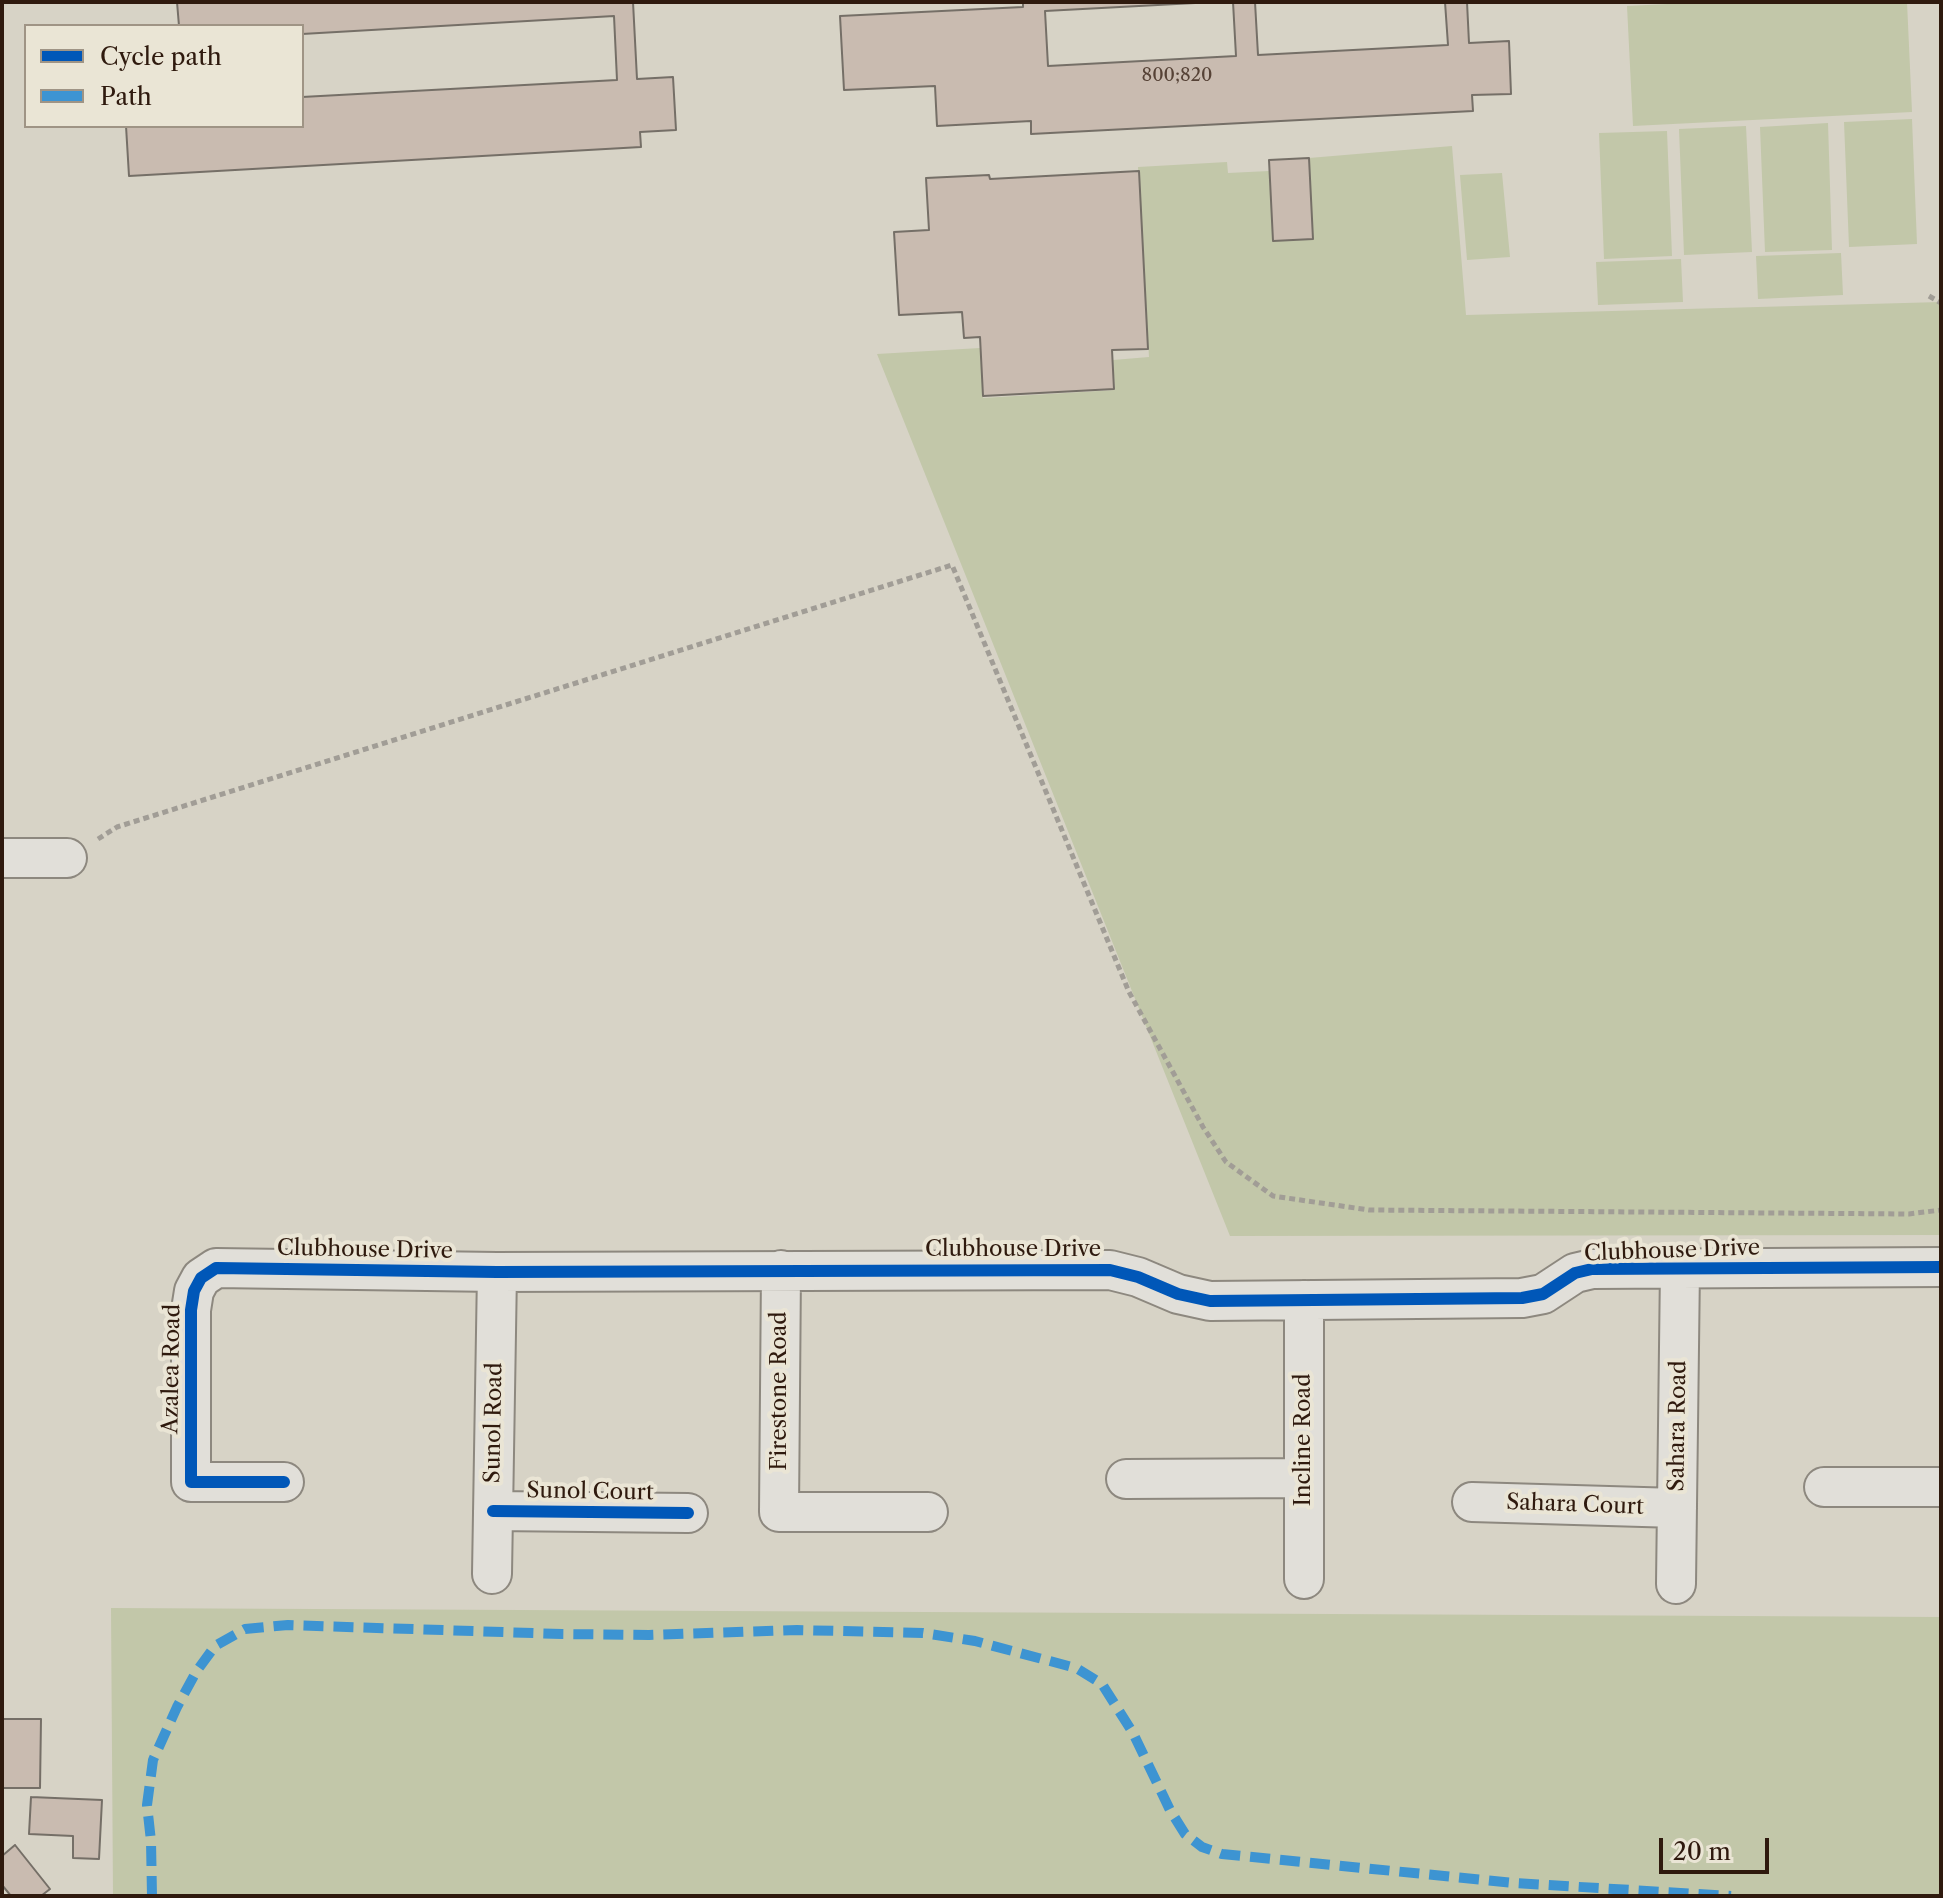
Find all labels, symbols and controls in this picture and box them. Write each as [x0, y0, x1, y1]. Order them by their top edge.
legend [24, 24, 304, 128]
text: Cycle path [100, 42, 222, 71]
house number: 800;820 [1141, 65, 1213, 87]
text: Path [100, 82, 152, 111]
street label: Clubhouse Drive [277, 1235, 453, 1265]
street label: Clubhouse Drive [1584, 1235, 1760, 1267]
street label: Clubhouse Drive [925, 1237, 1101, 1263]
street label: Azalea Road [158, 1304, 186, 1434]
street label: Firestone Road [767, 1311, 793, 1471]
street label: Sahara Road [1664, 1360, 1692, 1492]
street label: Sunol Road [480, 1362, 508, 1484]
street label: Incline Road [1291, 1373, 1317, 1507]
street label: Sunol Court [526, 1478, 654, 1506]
street label: Sahara Court [1506, 1489, 1644, 1521]
scale bar [1663, 1822, 1773, 1872]
text: 20 m [1673, 1837, 1731, 1866]

